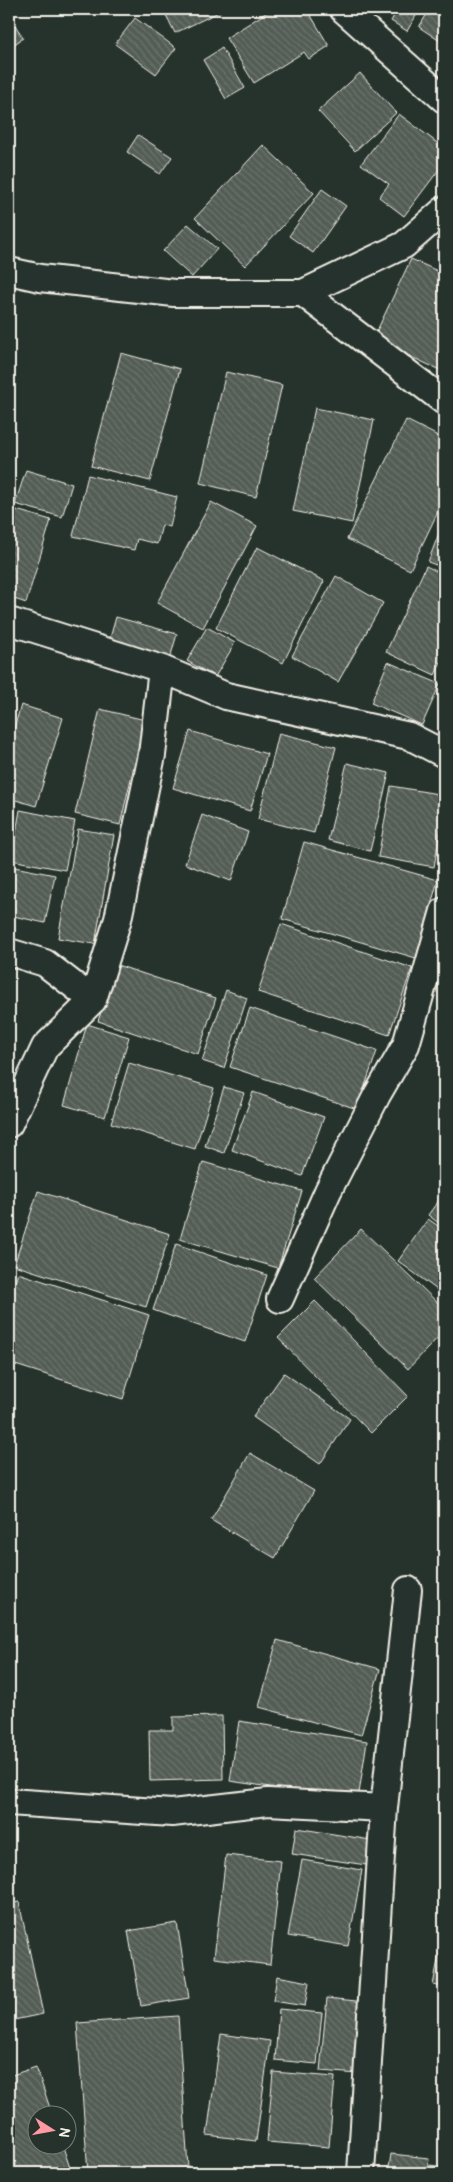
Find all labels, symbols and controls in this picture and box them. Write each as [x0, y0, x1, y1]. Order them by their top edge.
north arrow [28, 2104, 78, 2154]
text: N [55, 2126, 74, 2139]

